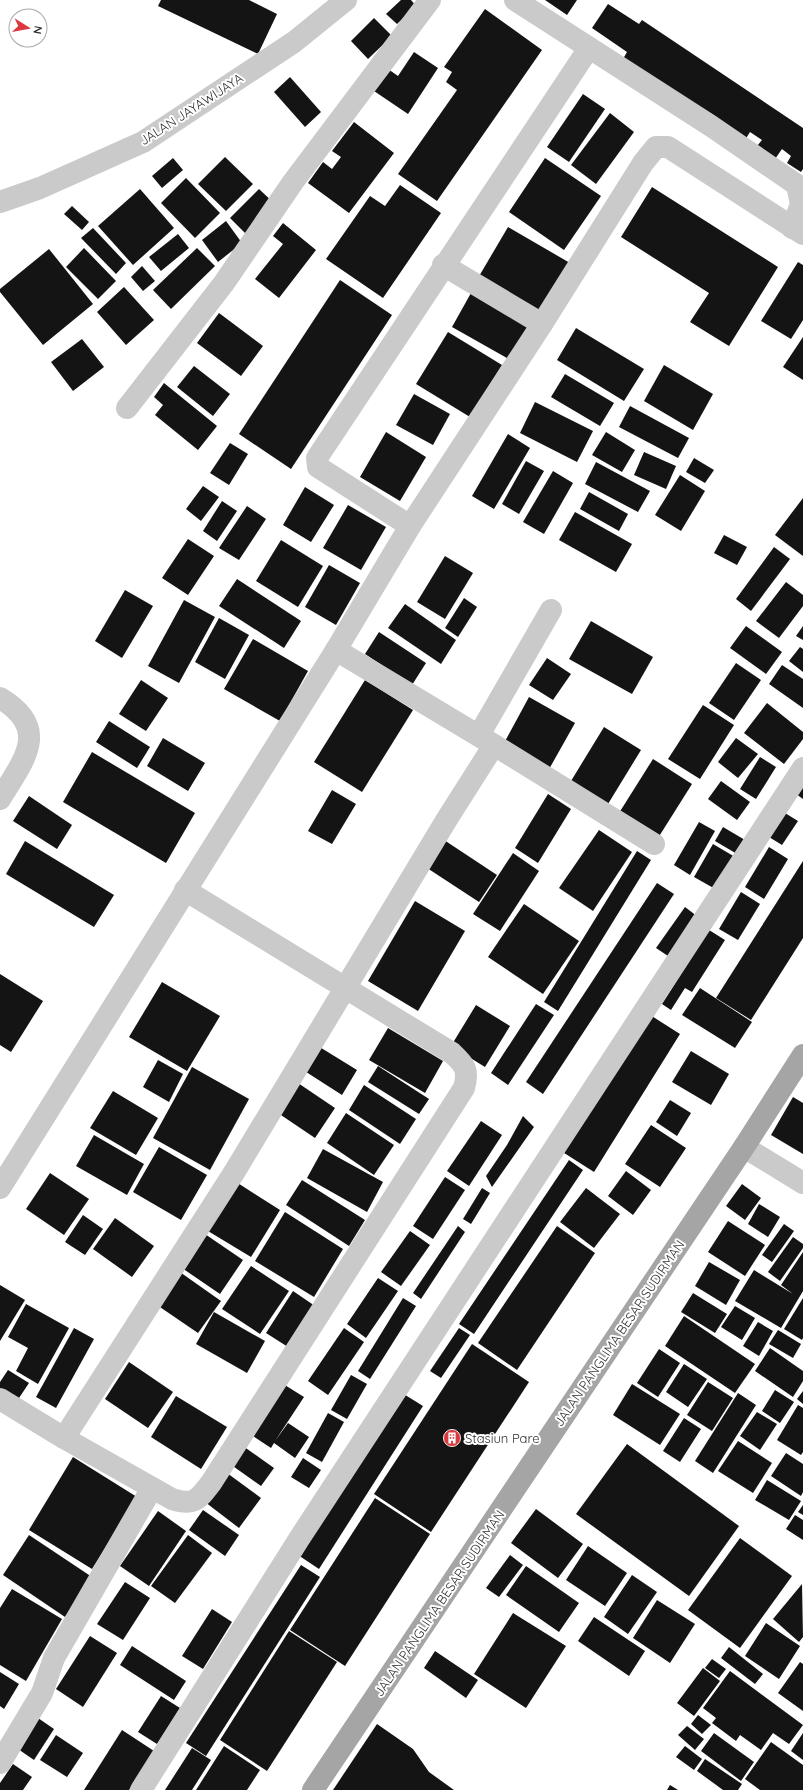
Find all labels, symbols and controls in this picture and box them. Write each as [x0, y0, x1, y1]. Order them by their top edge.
north arrow [8, 8, 48, 48]
text: N [30, 25, 45, 35]
street label: JALAN JAYAWIJAYA [136, 69, 246, 148]
street label: JALAN PANGLIMA BESAR SUDIRMAN [550, 1237, 688, 1429]
building icon: Stasiun Pare [442, 1428, 462, 1448]
place label: Stasiun Pare [465, 1430, 540, 1446]
street label: JALAN PANGLIMA BESAR SUDIRMAN [370, 1507, 508, 1699]

